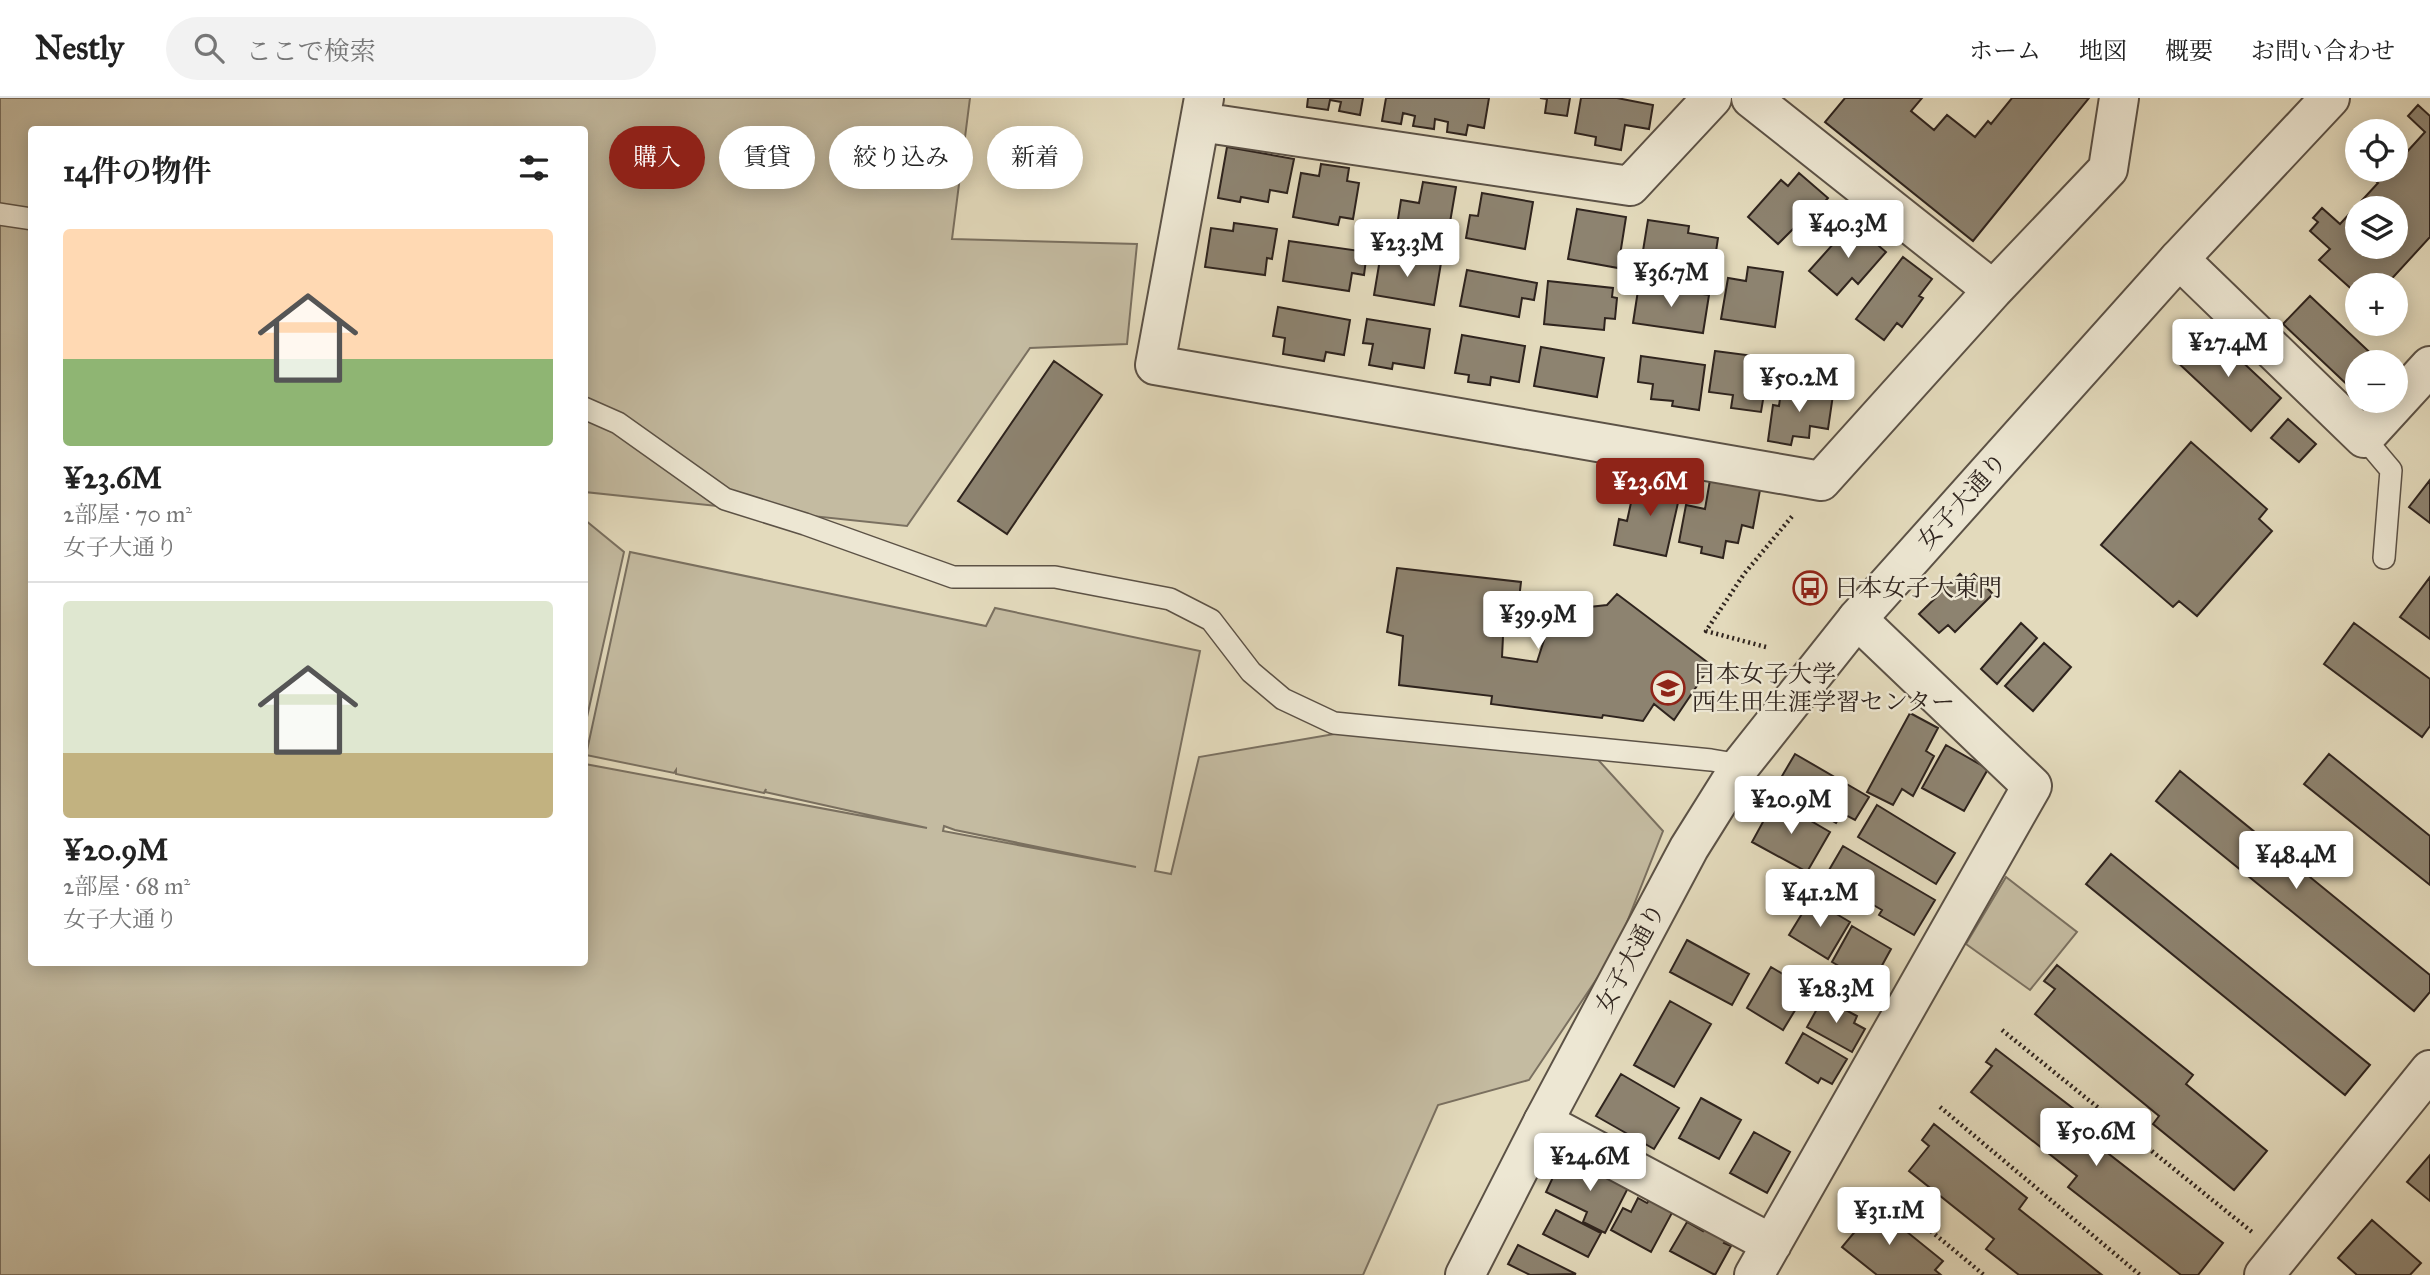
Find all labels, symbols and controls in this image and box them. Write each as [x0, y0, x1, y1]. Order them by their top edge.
search box [166, 17, 656, 80]
text: Nestly [35, 28, 124, 68]
icon: search [190, 29, 228, 67]
text: ここで検索 [246, 35, 376, 67]
text: ホーム [1969, 36, 2041, 66]
text: 地図 [2079, 36, 2127, 66]
text: 概要 [2165, 36, 2213, 66]
text: お問い合わせ [2251, 36, 2395, 66]
map controls [2345, 119, 2408, 413]
button: locate [2345, 119, 2408, 182]
chip: 購入 [609, 126, 705, 189]
chip: 賃貸 [719, 126, 815, 189]
chip: 絞り込み [829, 126, 973, 189]
chip: 新着 [987, 126, 1083, 189]
icon: filters [515, 149, 553, 187]
text: 14件の物件 [63, 153, 212, 189]
button: layers [2345, 196, 2408, 259]
pin: ¥40.3M [1791, 200, 1905, 260]
text: ¥40.3M [1809, 209, 1888, 237]
pin: ¥23.3M [1350, 220, 1464, 279]
text: ¥23.3M [1370, 228, 1444, 256]
pin: ¥36.7M [1614, 250, 1728, 309]
text: ¥36.7M [1633, 258, 1709, 286]
button: + [2345, 273, 2408, 336]
icon: home [245, 275, 371, 401]
pin: ¥27.4M [2171, 320, 2285, 379]
text: ¥27.4M [2188, 328, 2268, 356]
button: − [2345, 350, 2408, 413]
pin: ¥50.2M [1742, 354, 1856, 414]
text: ¥50.2M [1759, 363, 1839, 391]
street label: 女子大通り [1911, 446, 2013, 556]
pin: ¥23.6M [1593, 458, 1707, 518]
text: ¥23.6M [63, 460, 162, 496]
text: ¥23.6M [1612, 467, 1688, 495]
text: 2部屋 · 70 m² [63, 500, 192, 528]
text: 女子大通り [63, 533, 178, 561]
bus stop icon: 日本女子大東門 [1791, 569, 1829, 607]
place label: 日本女子大東門 [1834, 573, 2002, 603]
pin: ¥39.9M [1481, 592, 1595, 651]
text: ¥39.9M [1499, 600, 1577, 628]
icon: home [245, 647, 371, 773]
place label: 日本女子大学 西生田生涯学習センター [1692, 659, 1955, 717]
school or university icon: 日本女子大学 西生田生涯学習センター [1649, 669, 1687, 707]
pin: ¥20.9M [1734, 776, 1848, 836]
text: ¥20.9M [1751, 785, 1831, 813]
text: ¥20.9M [63, 832, 168, 868]
pin: ¥48.4M [2239, 832, 2353, 891]
text: ¥48.4M [2255, 840, 2337, 868]
pin: ¥41.2M [1763, 870, 1877, 929]
text: 2部屋 · 68 m² [63, 872, 190, 900]
text: ¥41.2M [1782, 878, 1858, 906]
street label: 女子大通り [1589, 898, 1671, 1018]
text: 女子大通り [63, 905, 178, 933]
pin: ¥28.3M [1779, 965, 1893, 1025]
text: ¥28.3M [1798, 974, 1874, 1002]
pin: ¥50.6M [2039, 1108, 2153, 1168]
text: ¥50.6M [2056, 1117, 2136, 1145]
pin: ¥24.6M [1533, 1134, 1647, 1193]
text: ¥24.6M [1550, 1142, 1630, 1170]
pin: ¥31.1M [1832, 1188, 1946, 1247]
text: ¥31.1M [1854, 1196, 1924, 1224]

